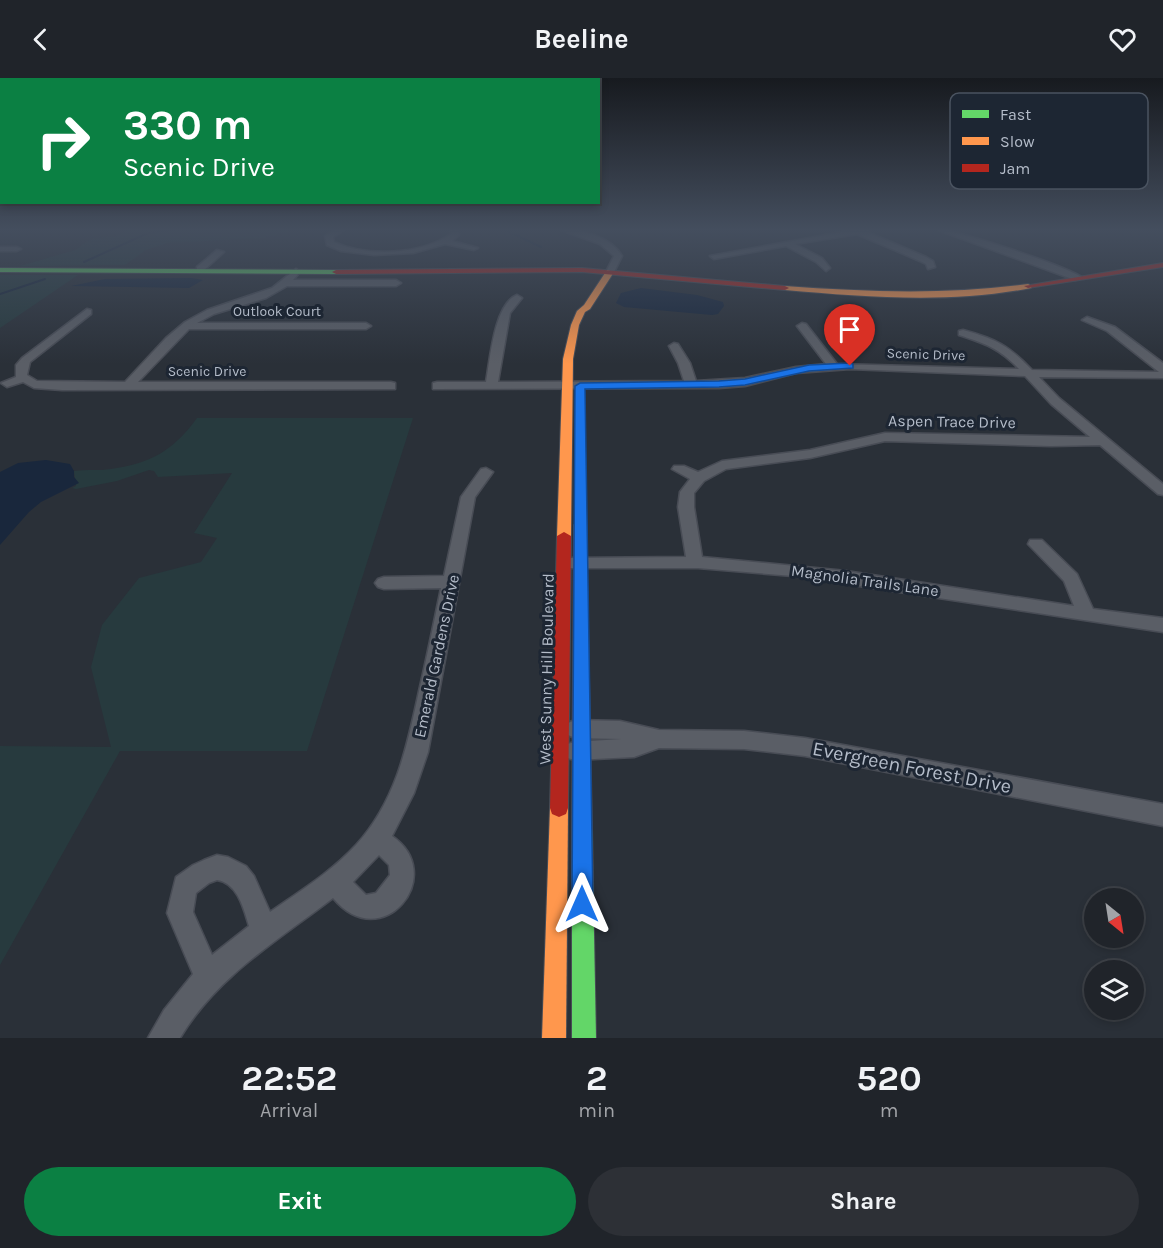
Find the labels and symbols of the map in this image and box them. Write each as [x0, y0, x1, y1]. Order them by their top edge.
legend [950, 93, 1148, 189]
text: Fast [1000, 105, 1031, 124]
text: Slow [1000, 132, 1035, 151]
text: Jam [1000, 159, 1030, 178]
street label: Outlook Court [233, 303, 321, 320]
pin [824, 304, 875, 366]
street label: Scenic Drive [886, 345, 966, 364]
street label: Scenic Drive [168, 363, 246, 380]
street label: Aspen Trace Drive [888, 411, 1016, 432]
street label: Magnolia Trails Lane [790, 561, 940, 600]
street label: Emerald Gardens Drive [410, 573, 463, 739]
street label: West Sunny Hill Boulevard [535, 573, 558, 765]
street label: Evergreen Forest Drive [810, 737, 1013, 798]
position arrow [550, 872, 614, 936]
north arrow [1084, 888, 1144, 948]

